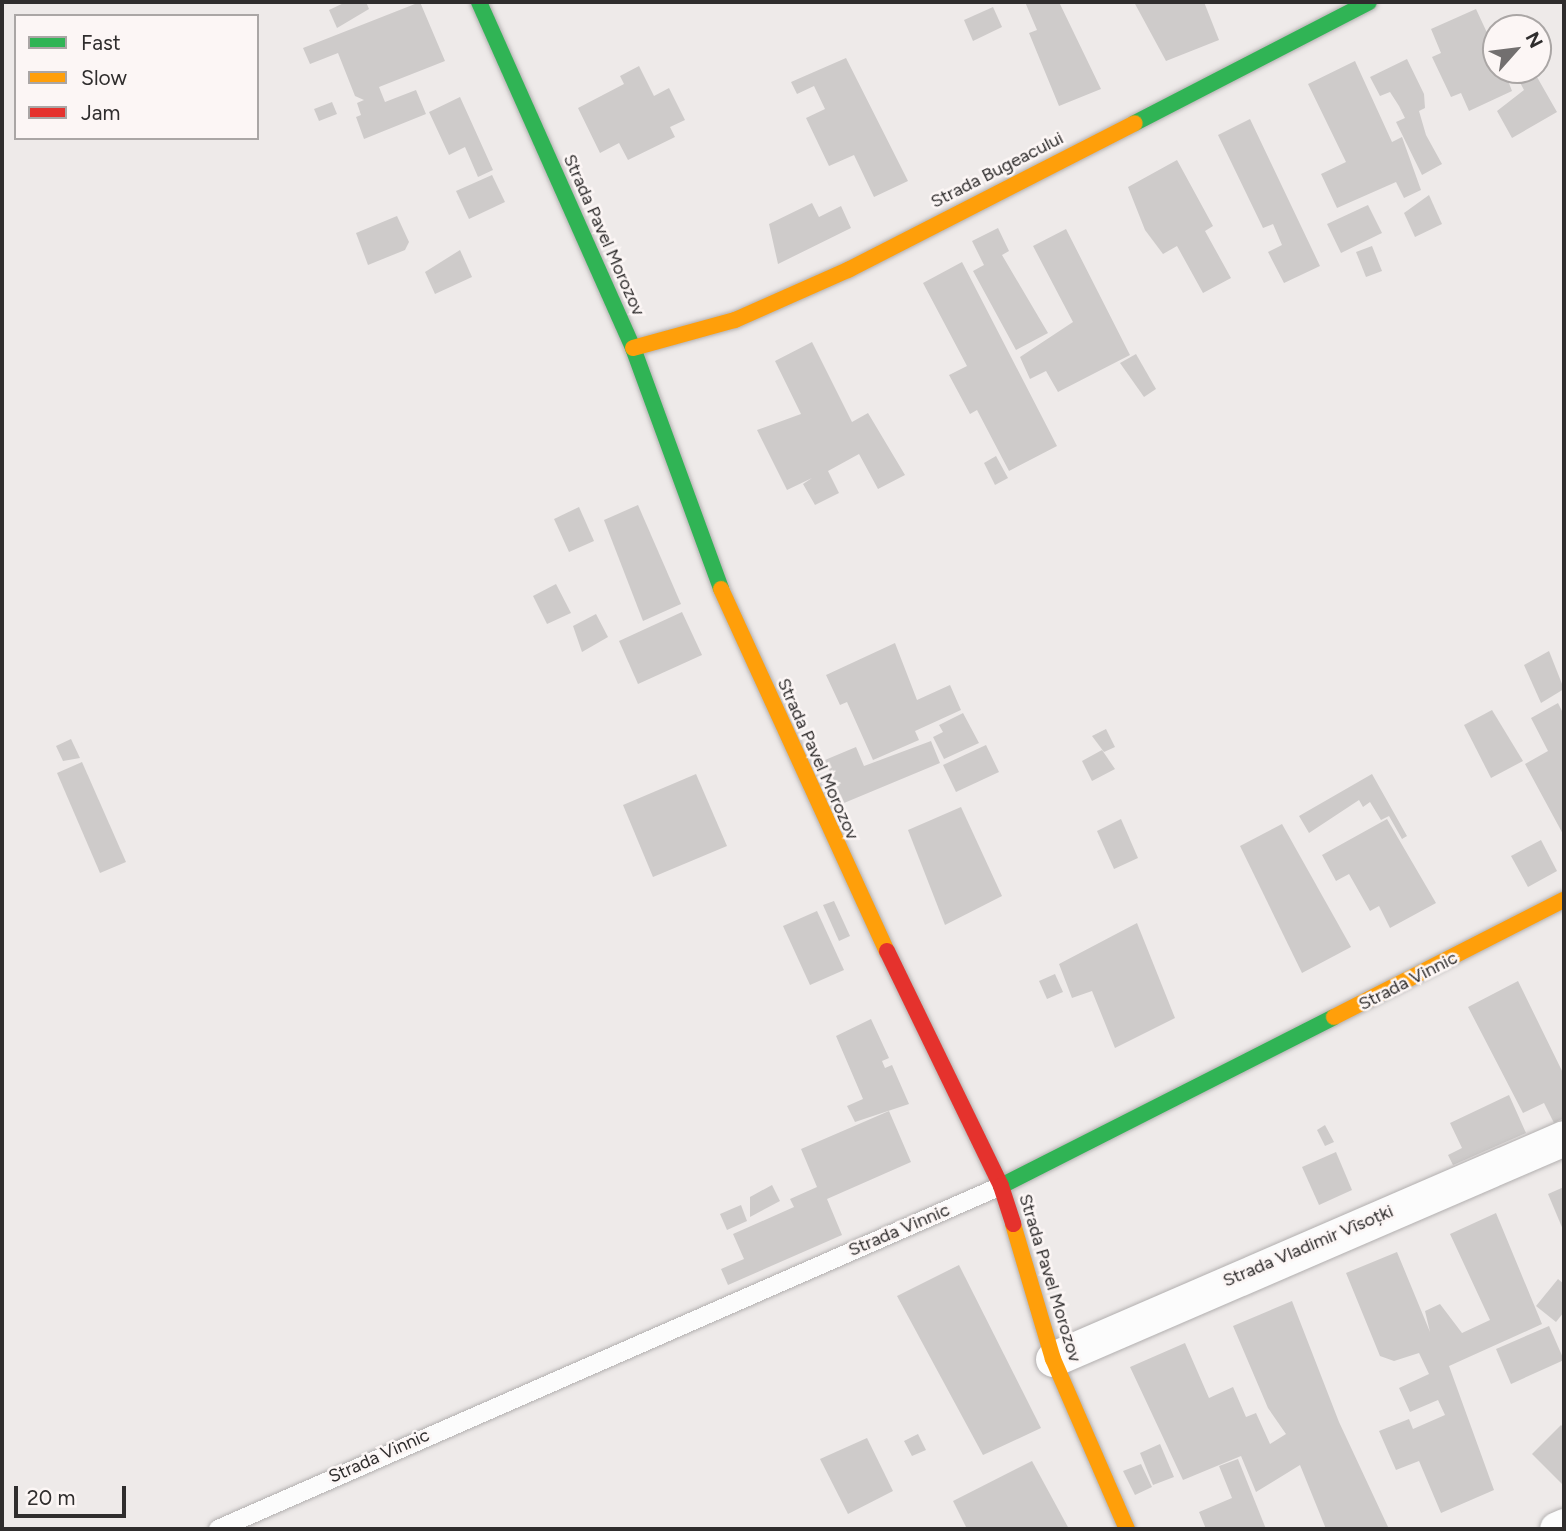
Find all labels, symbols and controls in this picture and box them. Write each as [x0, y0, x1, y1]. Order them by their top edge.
legend [14, 14, 259, 140]
north arrow [1482, 14, 1552, 84]
text: N [1521, 28, 1548, 52]
text: Fast [81, 30, 121, 55]
text: Slow [81, 65, 127, 90]
text: Jam [81, 100, 120, 125]
street label: Strada Bugeacului [927, 127, 1067, 213]
street label: Strada Pavel Morozov [559, 151, 649, 319]
street label: Strada Pavel Morozov [773, 675, 863, 843]
street label: Strada Vinnic [1355, 947, 1461, 1015]
street label: Strada Pavel Morozov [1014, 1191, 1086, 1365]
street label: Strada Vinnic [845, 1199, 953, 1261]
street label: Strada Vladimir Vîsoțki [1220, 1200, 1396, 1292]
street label: Strada Vinnic [325, 1424, 433, 1488]
scale bar [18, 1472, 130, 1516]
text: 20 m [27, 1485, 75, 1510]

